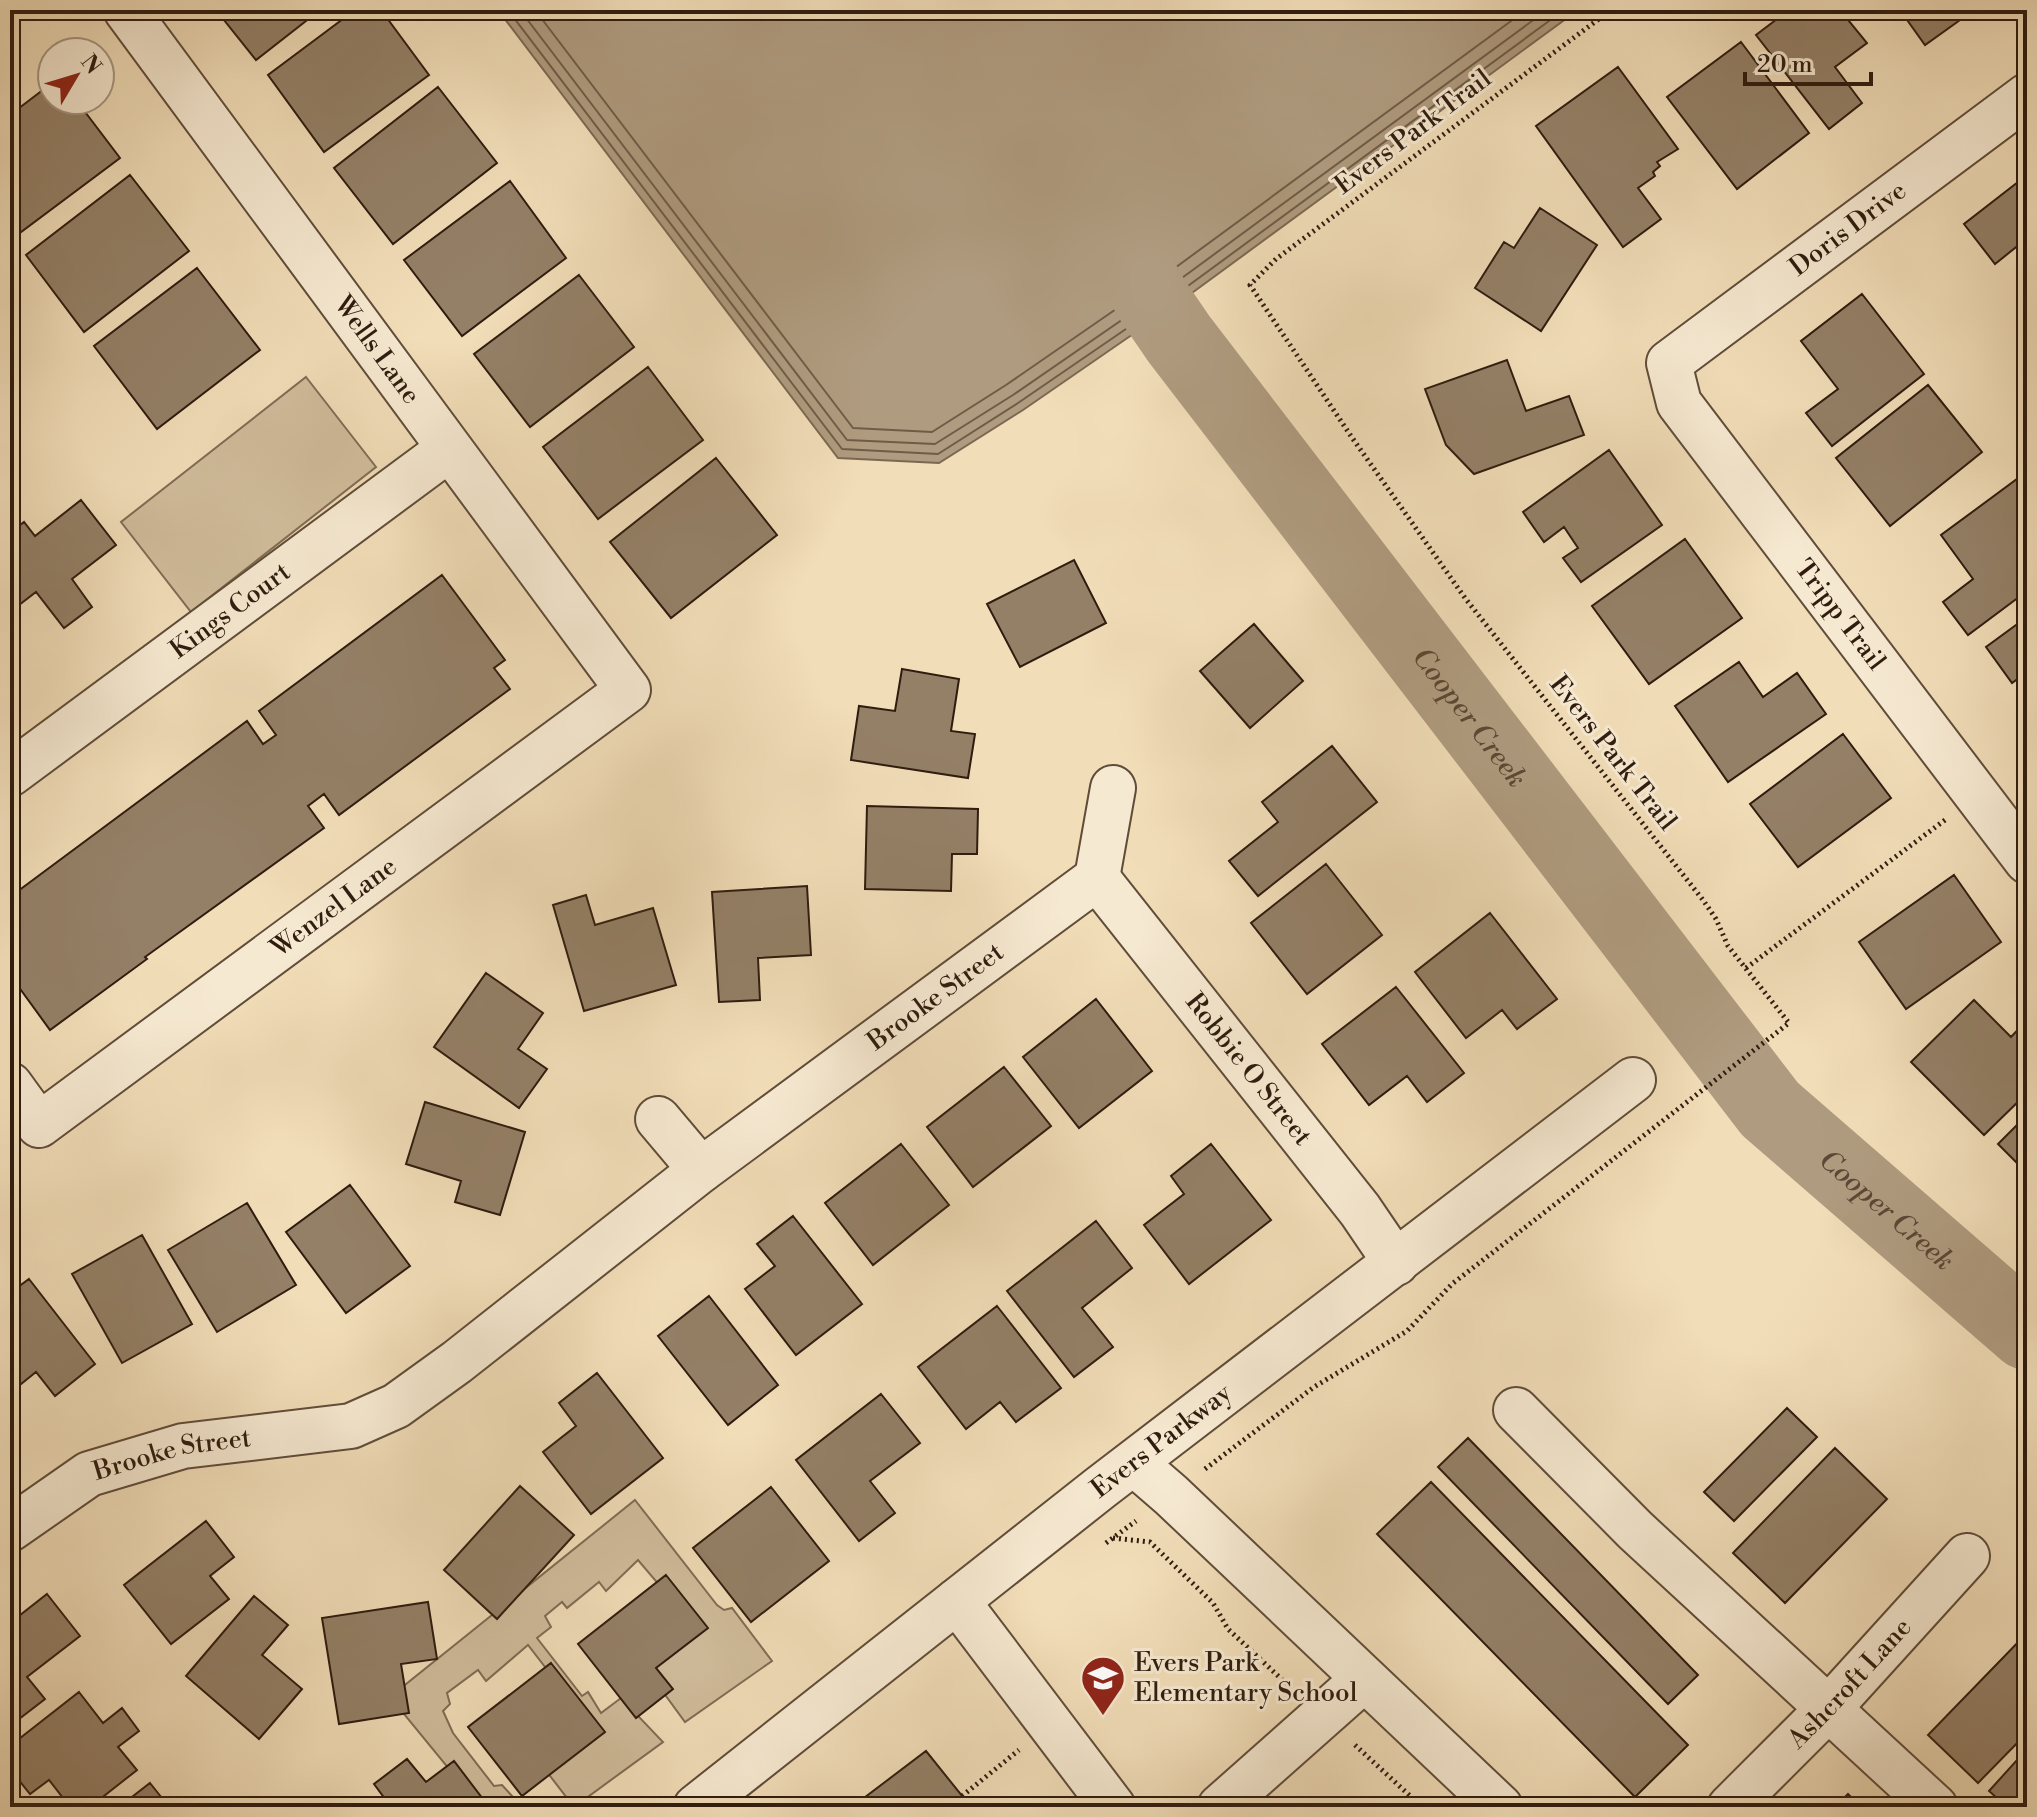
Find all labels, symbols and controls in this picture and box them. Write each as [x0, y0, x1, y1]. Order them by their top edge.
north arrow [36, 36, 116, 116]
scale bar [1745, 36, 1871, 86]
text: N [75, 49, 107, 80]
text: 20 m [1757, 50, 1813, 80]
street label: Evers Park Trail [1328, 62, 1498, 201]
street label: Doris Drive [1783, 175, 1913, 283]
street label: Wells Lane [326, 289, 427, 410]
street label: Tripp Trail [1788, 553, 1893, 677]
street label: Kings Court [164, 556, 297, 666]
water label: Cooper Creek [1405, 641, 1534, 794]
street label: Evers Park Trail [1543, 669, 1684, 837]
street label: Wenzel Lane [264, 850, 403, 965]
street label: Brooke Street [861, 936, 1010, 1058]
street label: Robbie O Street [1178, 987, 1319, 1152]
water label: Cooper Creek [1812, 1142, 1961, 1278]
street label: Evers Parkway [1085, 1377, 1238, 1505]
street label: Brooke Street [88, 1422, 253, 1488]
street label: Ashcroft Lane [1781, 1612, 1918, 1756]
place label: Evers Park Elementary School [1134, 1647, 1358, 1709]
school or university icon: Evers Park Elementary School [1079, 1654, 1127, 1717]

